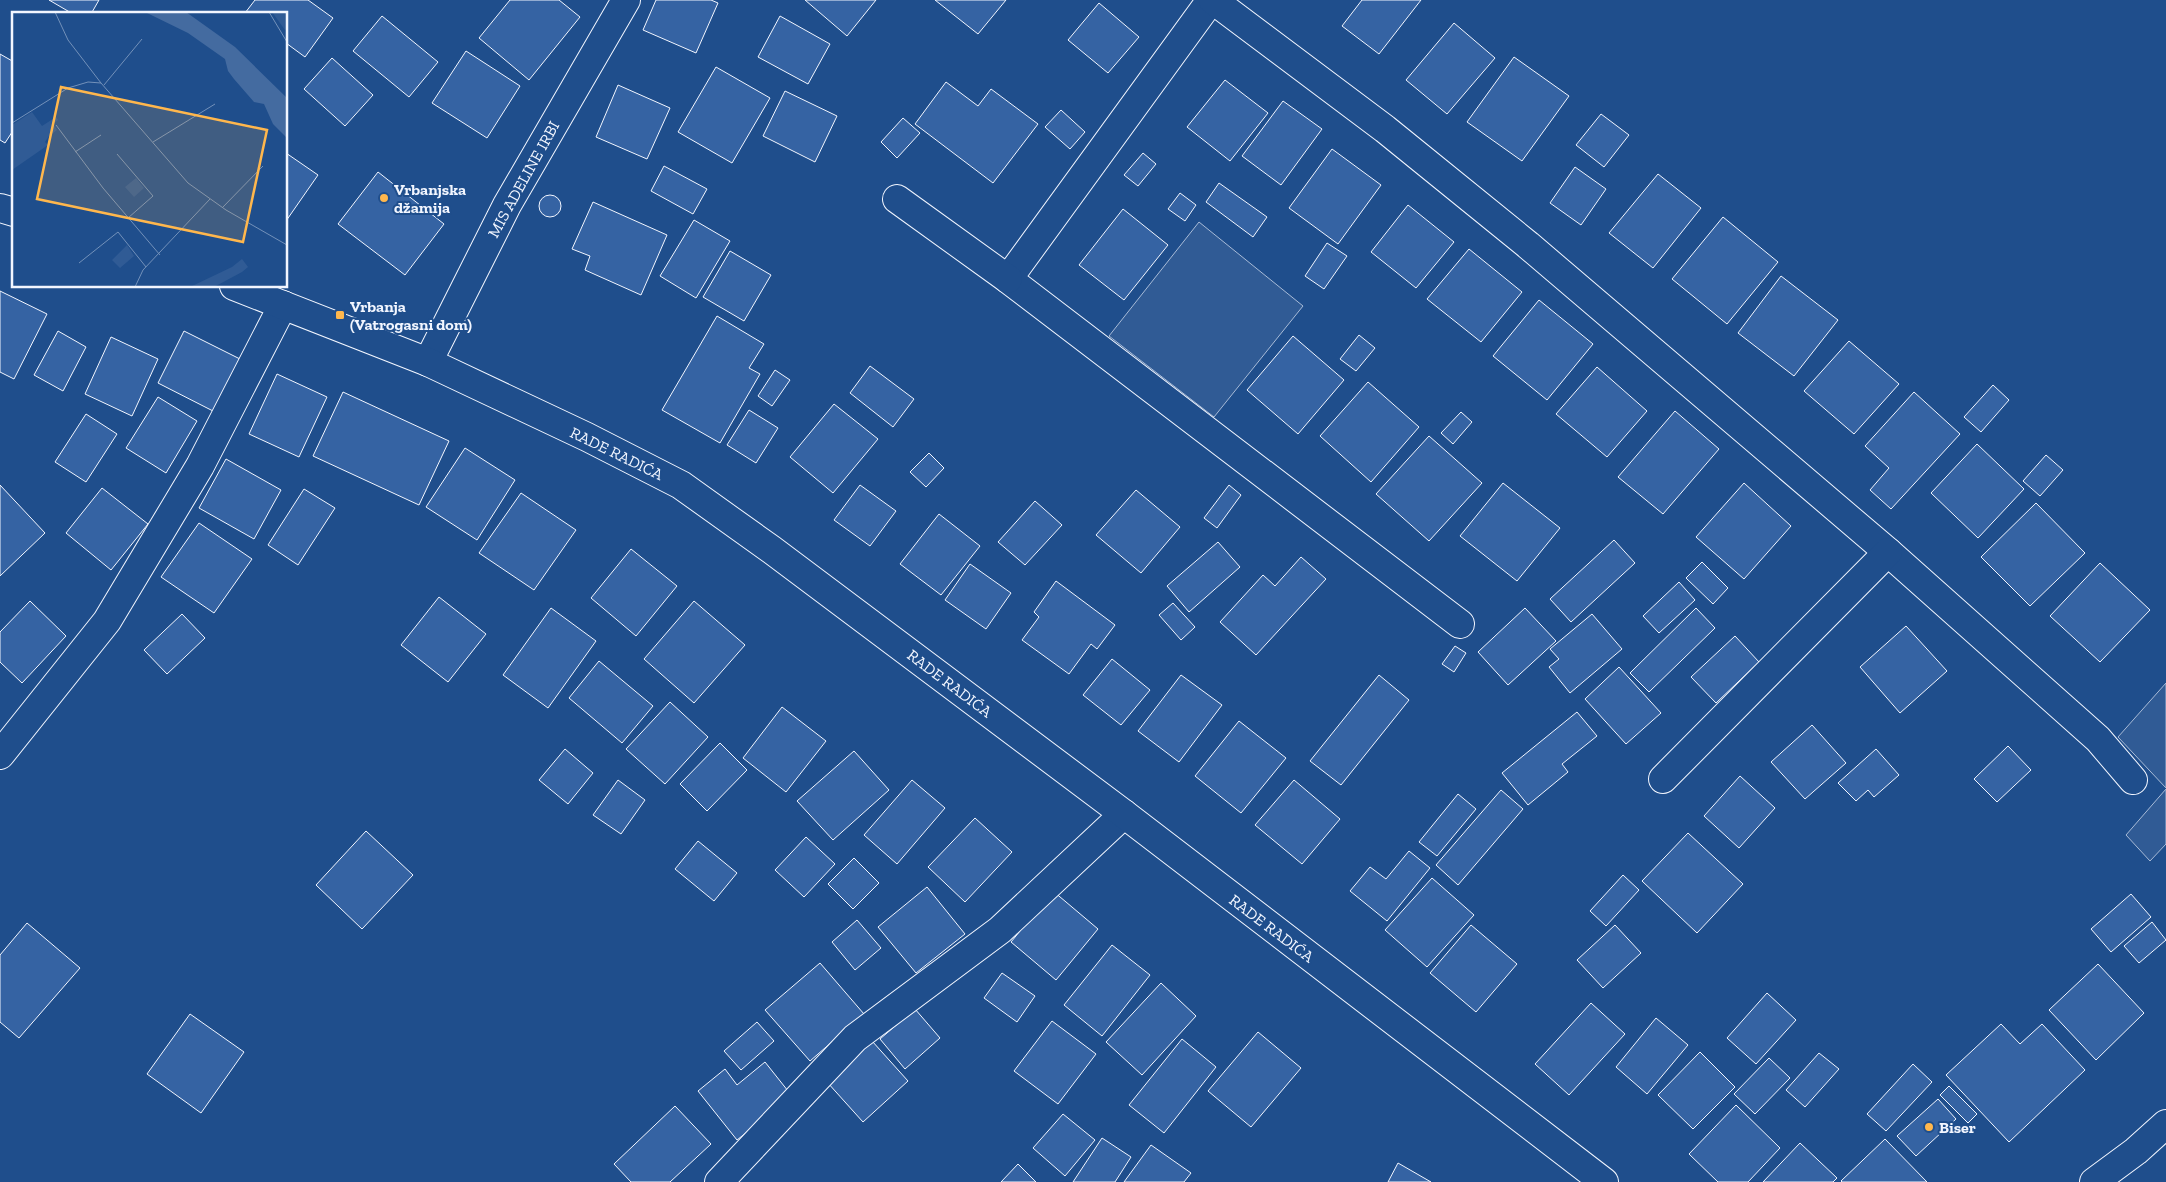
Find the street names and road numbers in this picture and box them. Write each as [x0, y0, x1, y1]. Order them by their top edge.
street label: MIS ADELINE IRBI [484, 118, 563, 241]
street label: RADE RADIĆA [567, 423, 667, 484]
street label: RADE RADIĆA [904, 645, 996, 722]
street label: RADE RADIĆA [1226, 890, 1318, 967]

